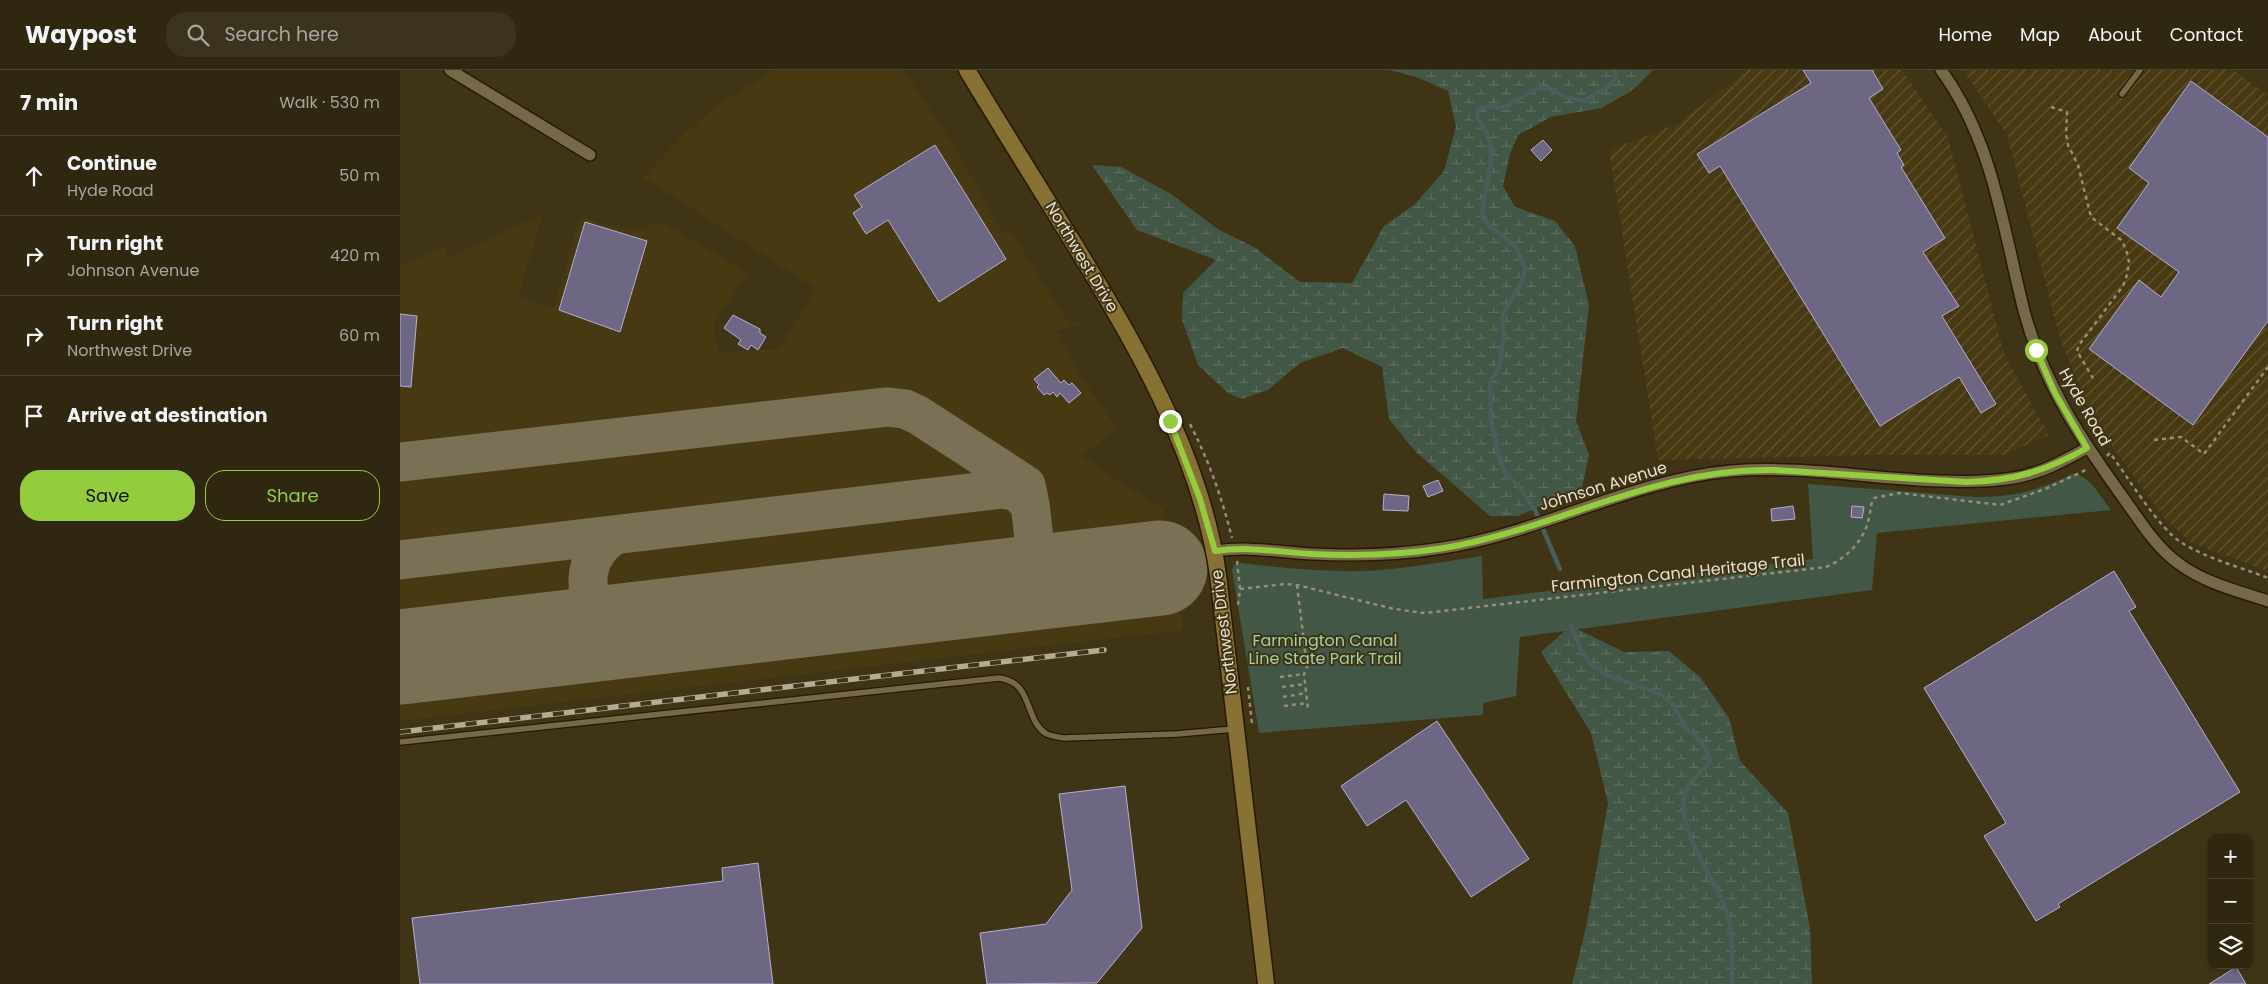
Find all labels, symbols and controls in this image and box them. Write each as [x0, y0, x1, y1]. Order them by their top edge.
search box [166, 12, 516, 57]
text: Waypost [25, 18, 136, 51]
icon: search [184, 21, 212, 49]
text: Search here [224, 21, 339, 48]
text: Home [1938, 22, 1992, 47]
text: Map [2020, 22, 2060, 47]
text: About [2088, 22, 2142, 47]
text: Contact [2170, 22, 2243, 47]
text: 7 min [20, 88, 78, 117]
text: Walk · 530 m [279, 91, 380, 114]
text: Continue [67, 150, 157, 177]
icon: ahead [20, 162, 48, 190]
text: 50 m [339, 164, 380, 187]
text: Hyde Road [67, 179, 154, 202]
street label: Northwest Drive [1040, 197, 1124, 317]
text: Turn right [67, 230, 163, 257]
icon: right [20, 242, 48, 270]
text: 420 m [330, 244, 380, 267]
text: Johnson Avenue [67, 259, 199, 282]
text: Turn right [67, 310, 163, 337]
icon: right [20, 322, 48, 350]
text: 60 m [339, 324, 380, 347]
text: Northwest Drive [67, 339, 192, 362]
route start [2025, 339, 2048, 362]
street label: Hyde Road [2053, 364, 2117, 450]
icon: arrive [20, 402, 48, 430]
text: Arrive at destination [67, 402, 268, 429]
route end [1159, 410, 1182, 433]
street label: Johnson Avenue [1536, 456, 1670, 516]
button: Save [20, 470, 195, 521]
button: Share [205, 470, 380, 521]
street label: Farmington Canal Heritage Trail [1550, 548, 1806, 598]
street label: Northwest Drive [1205, 568, 1243, 695]
park label: Farmington Canal Line State Park Trail [1248, 629, 1402, 670]
map controls [2208, 834, 2253, 969]
button: + [2208, 834, 2253, 879]
button: − [2208, 879, 2253, 924]
button: layers [2208, 924, 2253, 969]

